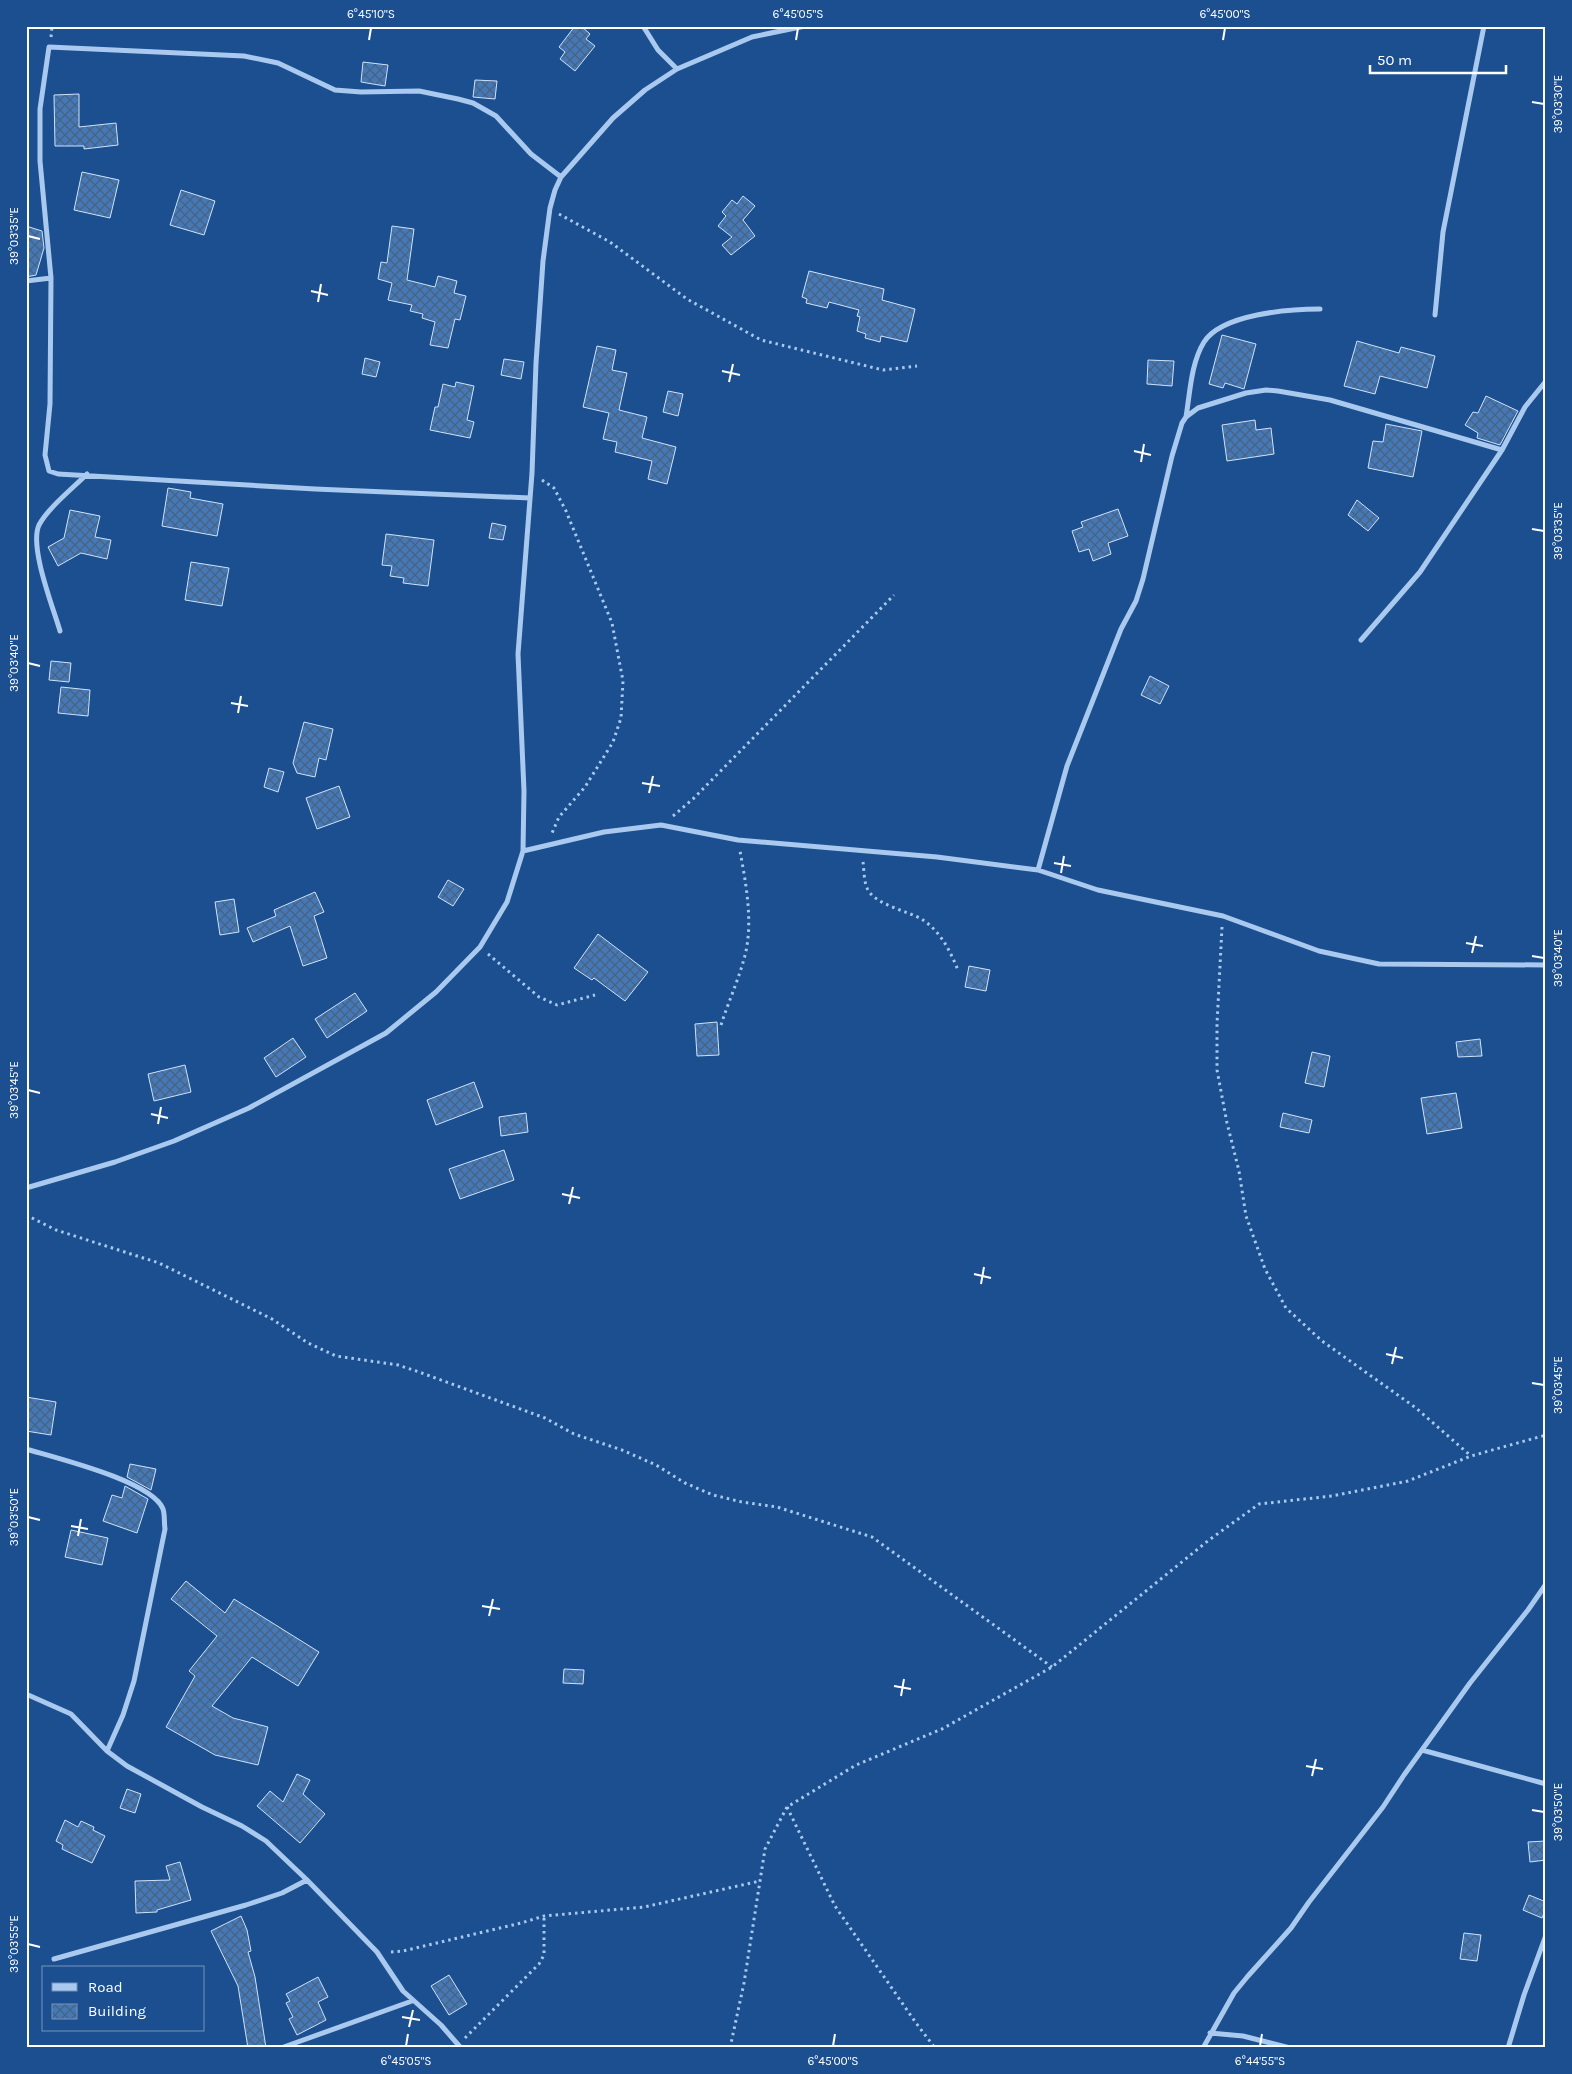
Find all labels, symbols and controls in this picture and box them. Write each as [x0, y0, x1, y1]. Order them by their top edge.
text: 6°45'10"S [347, 7, 395, 21]
text: 6°45'05"S [773, 7, 823, 21]
text: 6°45'00"S [1199, 7, 1251, 21]
scale bar [1370, 42, 1506, 74]
text: 50 m [1377, 51, 1412, 69]
text: 39°03'30"E [1551, 75, 1565, 133]
text: 39°03'35"E [7, 207, 21, 265]
text: 39°03'35"E [1551, 502, 1565, 560]
text: 39°03'40"E [7, 634, 21, 692]
text: 39°03'40"E [1551, 929, 1565, 987]
text: 39°03'45"E [7, 1061, 21, 1119]
text: 39°03'45"E [1551, 1356, 1565, 1414]
text: 39°03'50"E [7, 1488, 21, 1546]
text: 39°03'50"E [1551, 1783, 1565, 1841]
text: 39°03'55"E [7, 1915, 21, 1973]
legend [42, 1966, 205, 2032]
text: Road [88, 1978, 123, 1996]
text: Building [88, 2002, 146, 2020]
text: 6°45'05"S [381, 2054, 431, 2068]
text: 6°45'00"S [807, 2054, 859, 2068]
text: 6°44'55"S [1235, 2054, 1285, 2068]

